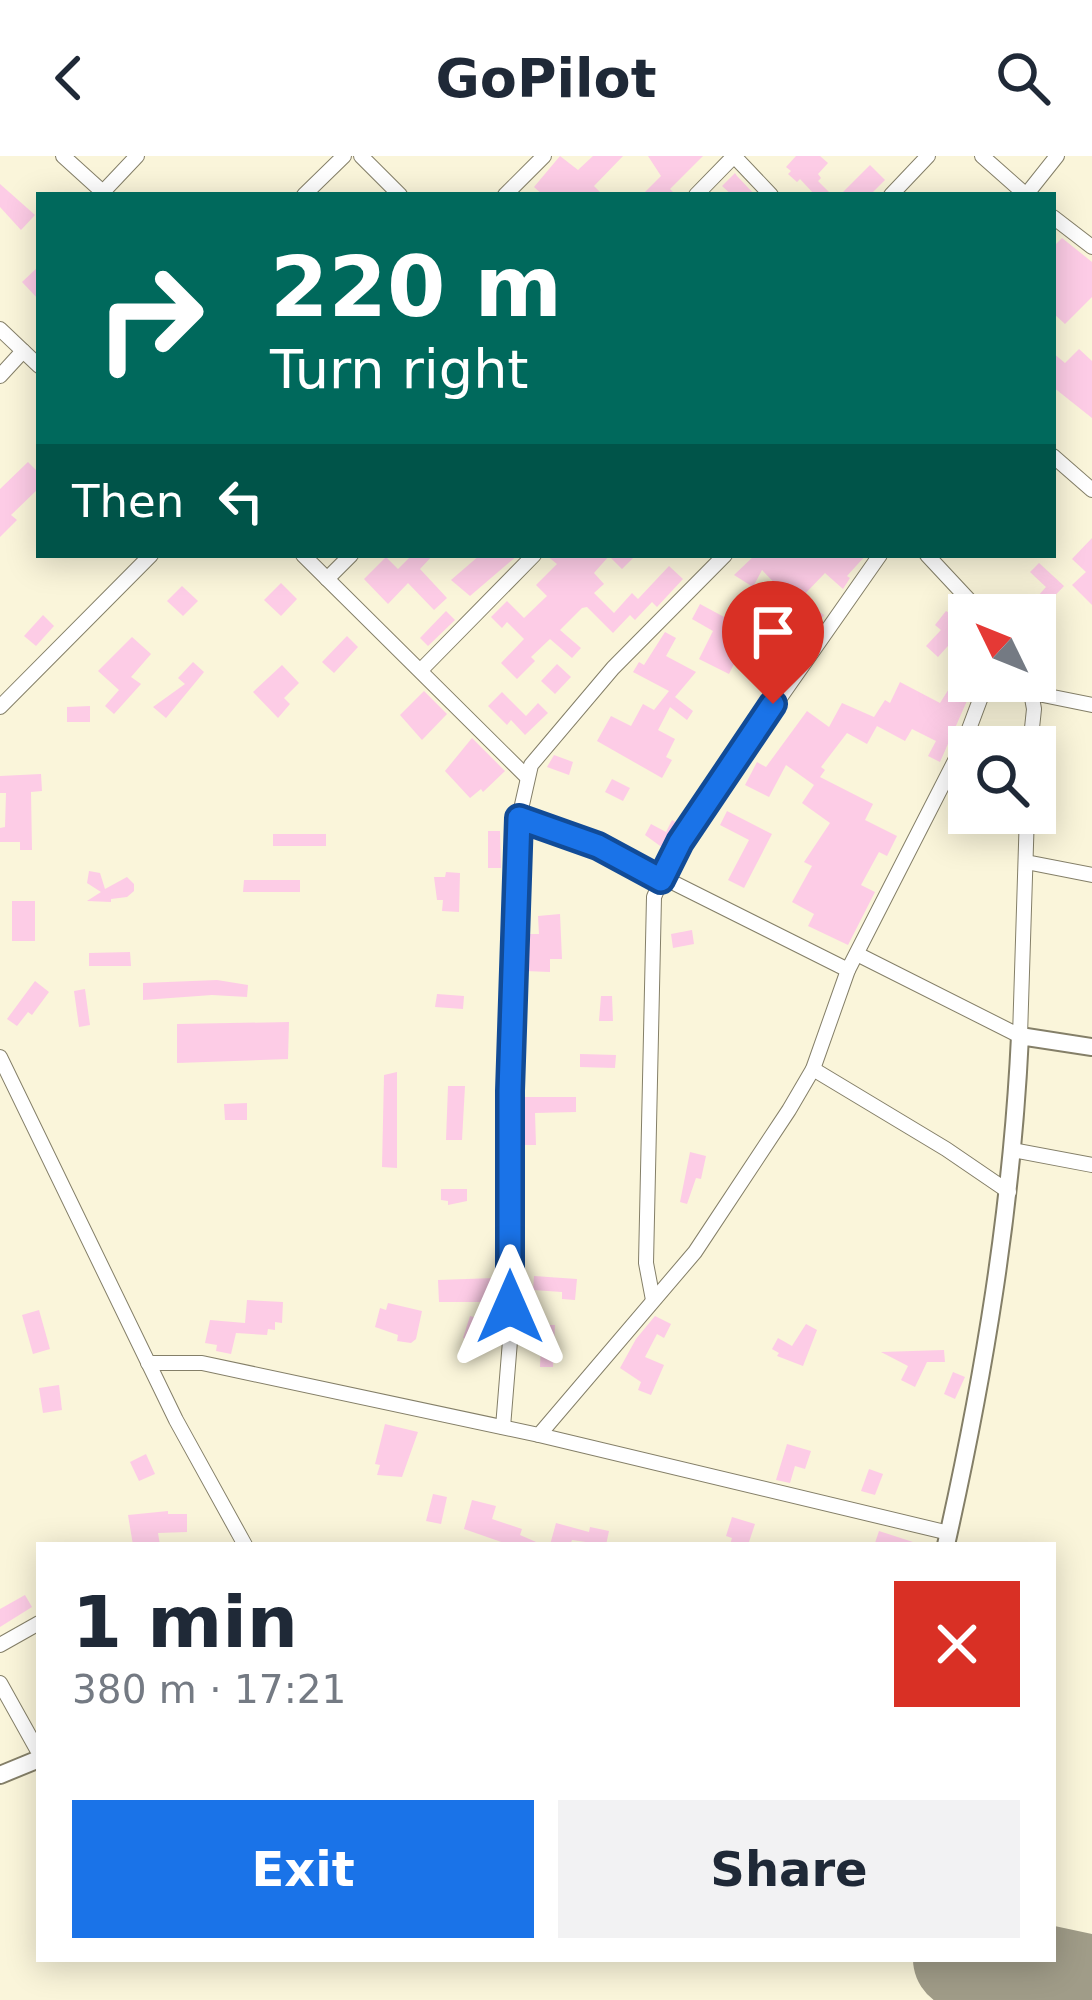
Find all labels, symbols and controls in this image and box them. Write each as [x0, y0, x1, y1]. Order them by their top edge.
icon: back [36, 45, 102, 111]
icon: search [990, 45, 1056, 111]
text: GoPilot [436, 47, 656, 110]
text: 220 m [270, 238, 562, 336]
icon: right [72, 240, 228, 396]
text: Turn right [270, 338, 529, 401]
icon: left [208, 468, 274, 534]
text: Then [72, 475, 184, 528]
pin [722, 581, 824, 704]
north arrow [948, 594, 1056, 702]
map controls [948, 594, 1056, 834]
icon: arrive [740, 599, 806, 665]
button: search [948, 726, 1056, 834]
position arrow [447, 1244, 573, 1370]
text: 1 min [72, 1580, 298, 1664]
button: close [894, 1581, 1020, 1707]
text: 380 m · 17:21 [72, 1667, 346, 1712]
button: Exit [72, 1800, 534, 1938]
button: Share [558, 1800, 1020, 1938]

